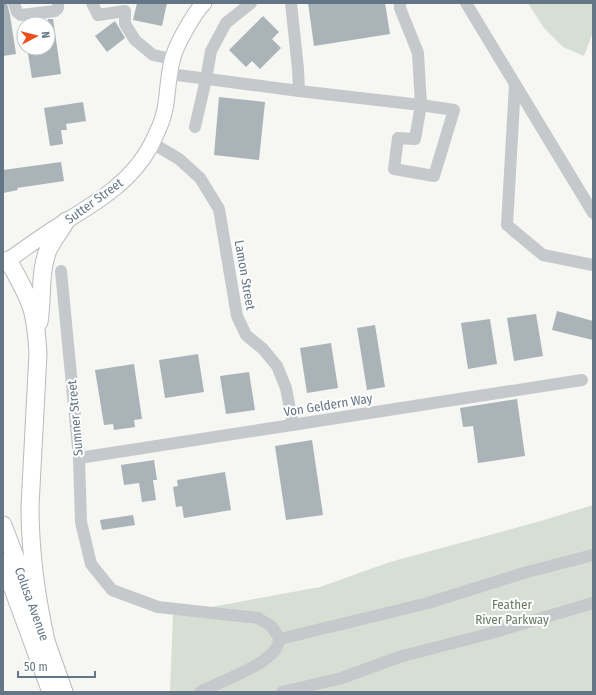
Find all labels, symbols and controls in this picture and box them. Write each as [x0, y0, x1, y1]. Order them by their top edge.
north arrow [16, 16, 56, 56]
text: N [39, 31, 52, 39]
street label: Sutter Street [62, 175, 126, 227]
street label: Lamon Street [231, 239, 259, 312]
street label: Sumner Street [64, 379, 86, 457]
street label: Von Geldern Way [283, 391, 374, 419]
street label: Colusa Avenue [12, 565, 52, 643]
park label: Feather River Parkway [475, 597, 549, 627]
scale bar [18, 653, 95, 679]
text: 50 m [24, 660, 48, 674]

